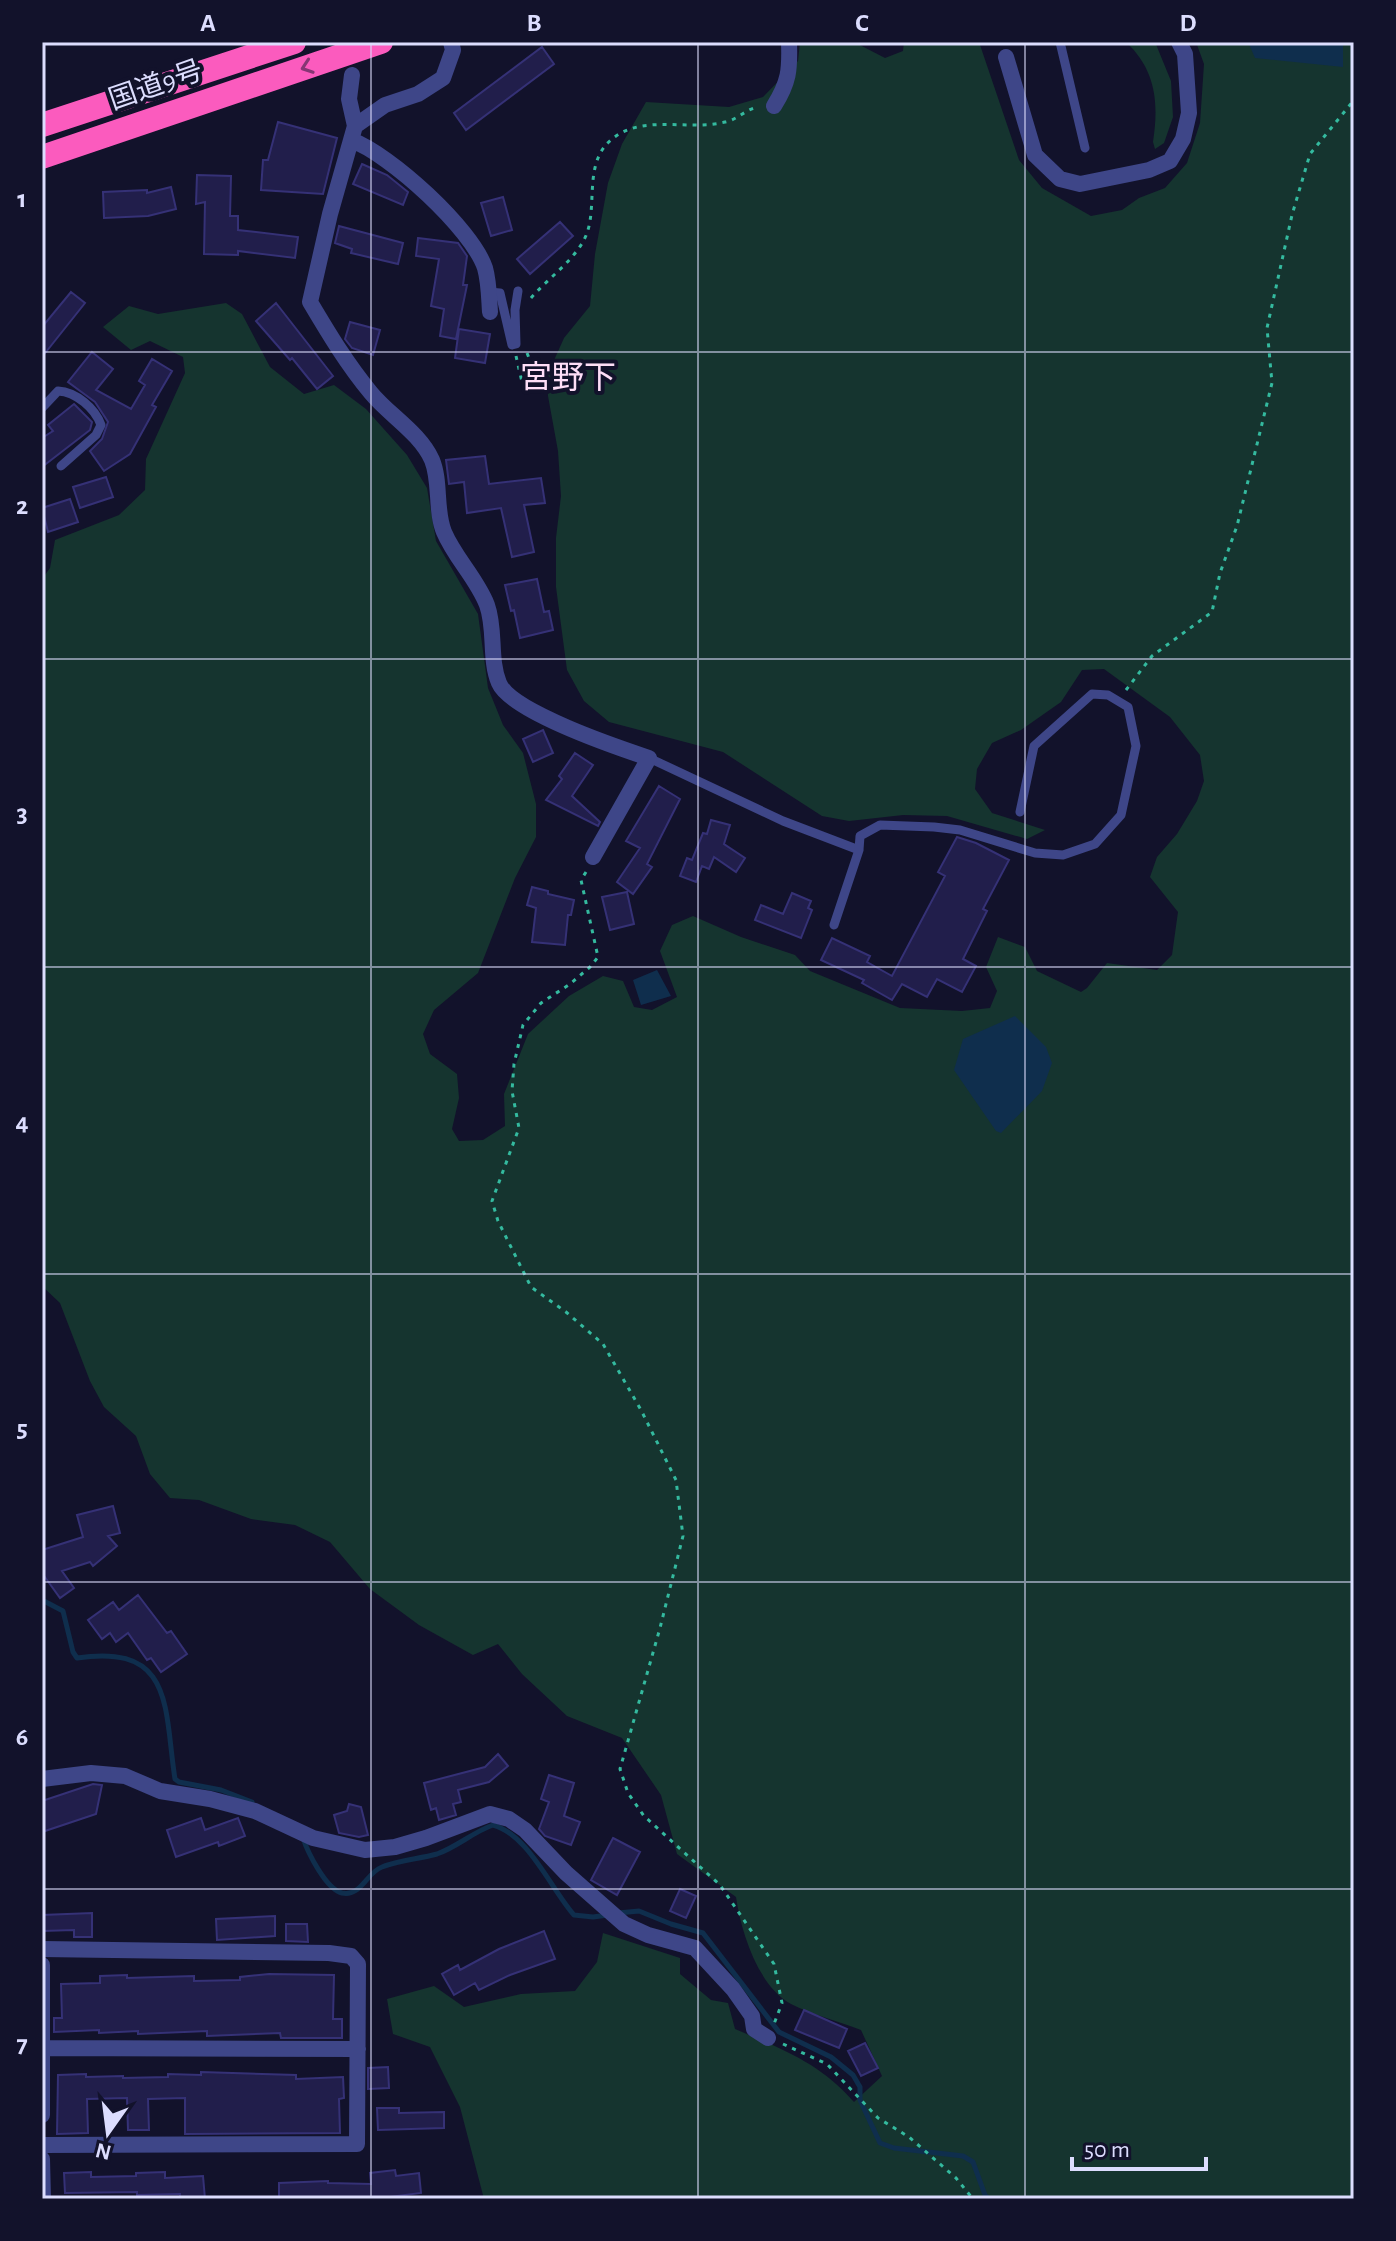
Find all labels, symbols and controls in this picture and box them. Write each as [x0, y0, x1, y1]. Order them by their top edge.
text: A [200, 10, 216, 36]
text: B [526, 10, 542, 36]
text: C [855, 10, 869, 36]
text: D [1179, 10, 1197, 36]
street label: 国道9号 [105, 55, 206, 115]
one-way arrow [301, 58, 315, 74]
text: 1 [17, 186, 27, 212]
district label: 宮野下 [520, 360, 616, 394]
text: 2 [16, 493, 28, 519]
text: 3 [16, 801, 28, 827]
text: 4 [15, 1109, 29, 1135]
text: 5 [16, 1416, 28, 1442]
text: 6 [16, 1724, 28, 1750]
text: 7 [16, 2031, 28, 2057]
north arrow [68, 2093, 148, 2173]
scale bar [1072, 2121, 1206, 2171]
text: 50 m [1084, 2138, 1130, 2162]
text: N [93, 2139, 113, 2164]

